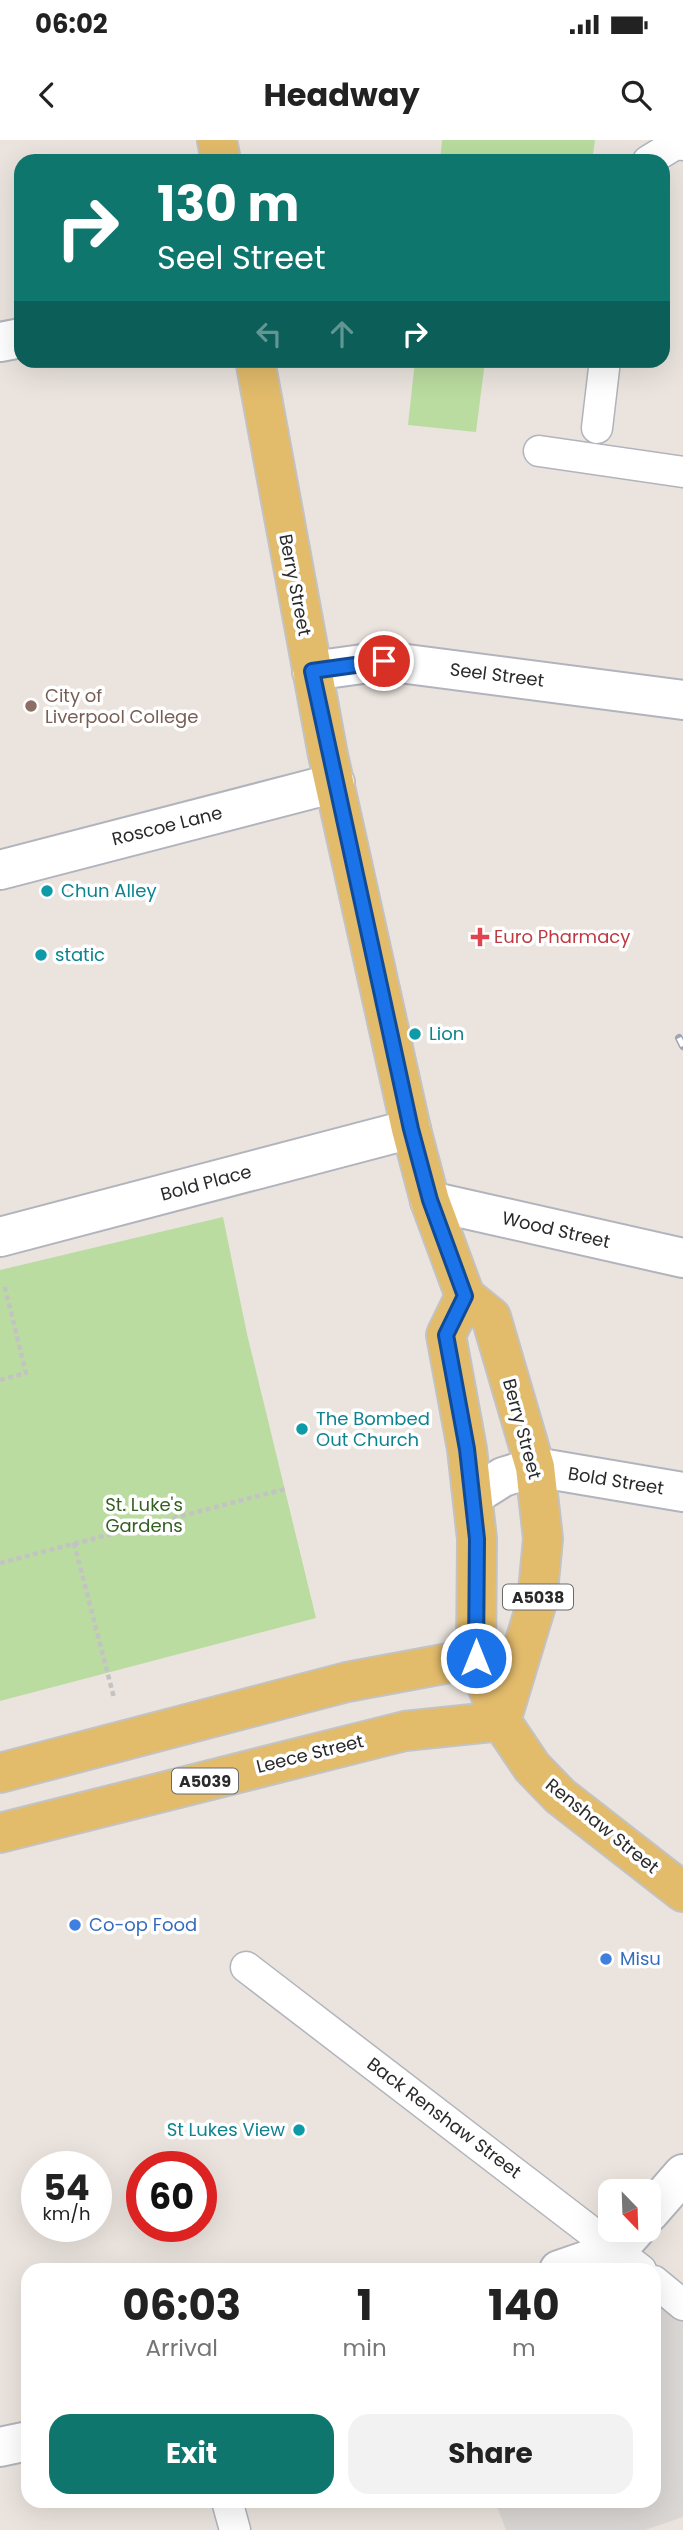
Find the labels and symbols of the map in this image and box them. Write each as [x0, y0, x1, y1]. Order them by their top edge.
street label: Berry Street [273, 532, 318, 638]
pin [354, 631, 414, 691]
street label: Seel Street [448, 656, 546, 693]
place label: City of Liverpool College [45, 683, 198, 729]
marker: City of Liverpool College [23, 698, 39, 714]
street label: Roscoe Lane [109, 800, 225, 851]
place label: Chun Alley [61, 878, 157, 903]
marker: Chun Alley [39, 883, 55, 899]
place label: Euro Pharmacy [494, 924, 630, 949]
marker: Euro Pharmacy [472, 929, 488, 945]
place label: static [55, 942, 105, 967]
marker: static [33, 947, 49, 963]
place label: Lion [429, 1021, 464, 1046]
marker: Lion [407, 1026, 423, 1042]
street label: Bold Place [158, 1158, 254, 1207]
street label: Wood Street [500, 1205, 613, 1254]
street label: Berry Street [497, 1376, 548, 1482]
place label: The Bombed Out Church [316, 1406, 430, 1452]
marker: The Bombed Out Church [294, 1421, 310, 1437]
street label: Bold Street [566, 1461, 666, 1500]
park label: St. Luke's Gardens [105, 1492, 183, 1538]
road number: A5038 [503, 1584, 573, 1610]
position arrow [439, 1621, 513, 1695]
street label: Leece Street [254, 1728, 366, 1779]
road number: A5039 [172, 1768, 238, 1793]
street label: Renshaw Street [540, 1772, 664, 1879]
place label: Co-op Food [89, 1912, 197, 1937]
marker: Co-op Food [67, 1917, 83, 1933]
place label: Misu [620, 1946, 661, 1971]
marker: Misu [598, 1951, 614, 1967]
street label: Back Renshaw Street [362, 2051, 527, 2184]
place label: St Lukes View [167, 2117, 285, 2142]
marker: St Lukes View [291, 2122, 307, 2138]
speed limit sign: 60 [126, 2151, 217, 2242]
north arrow [598, 2179, 662, 2242]

